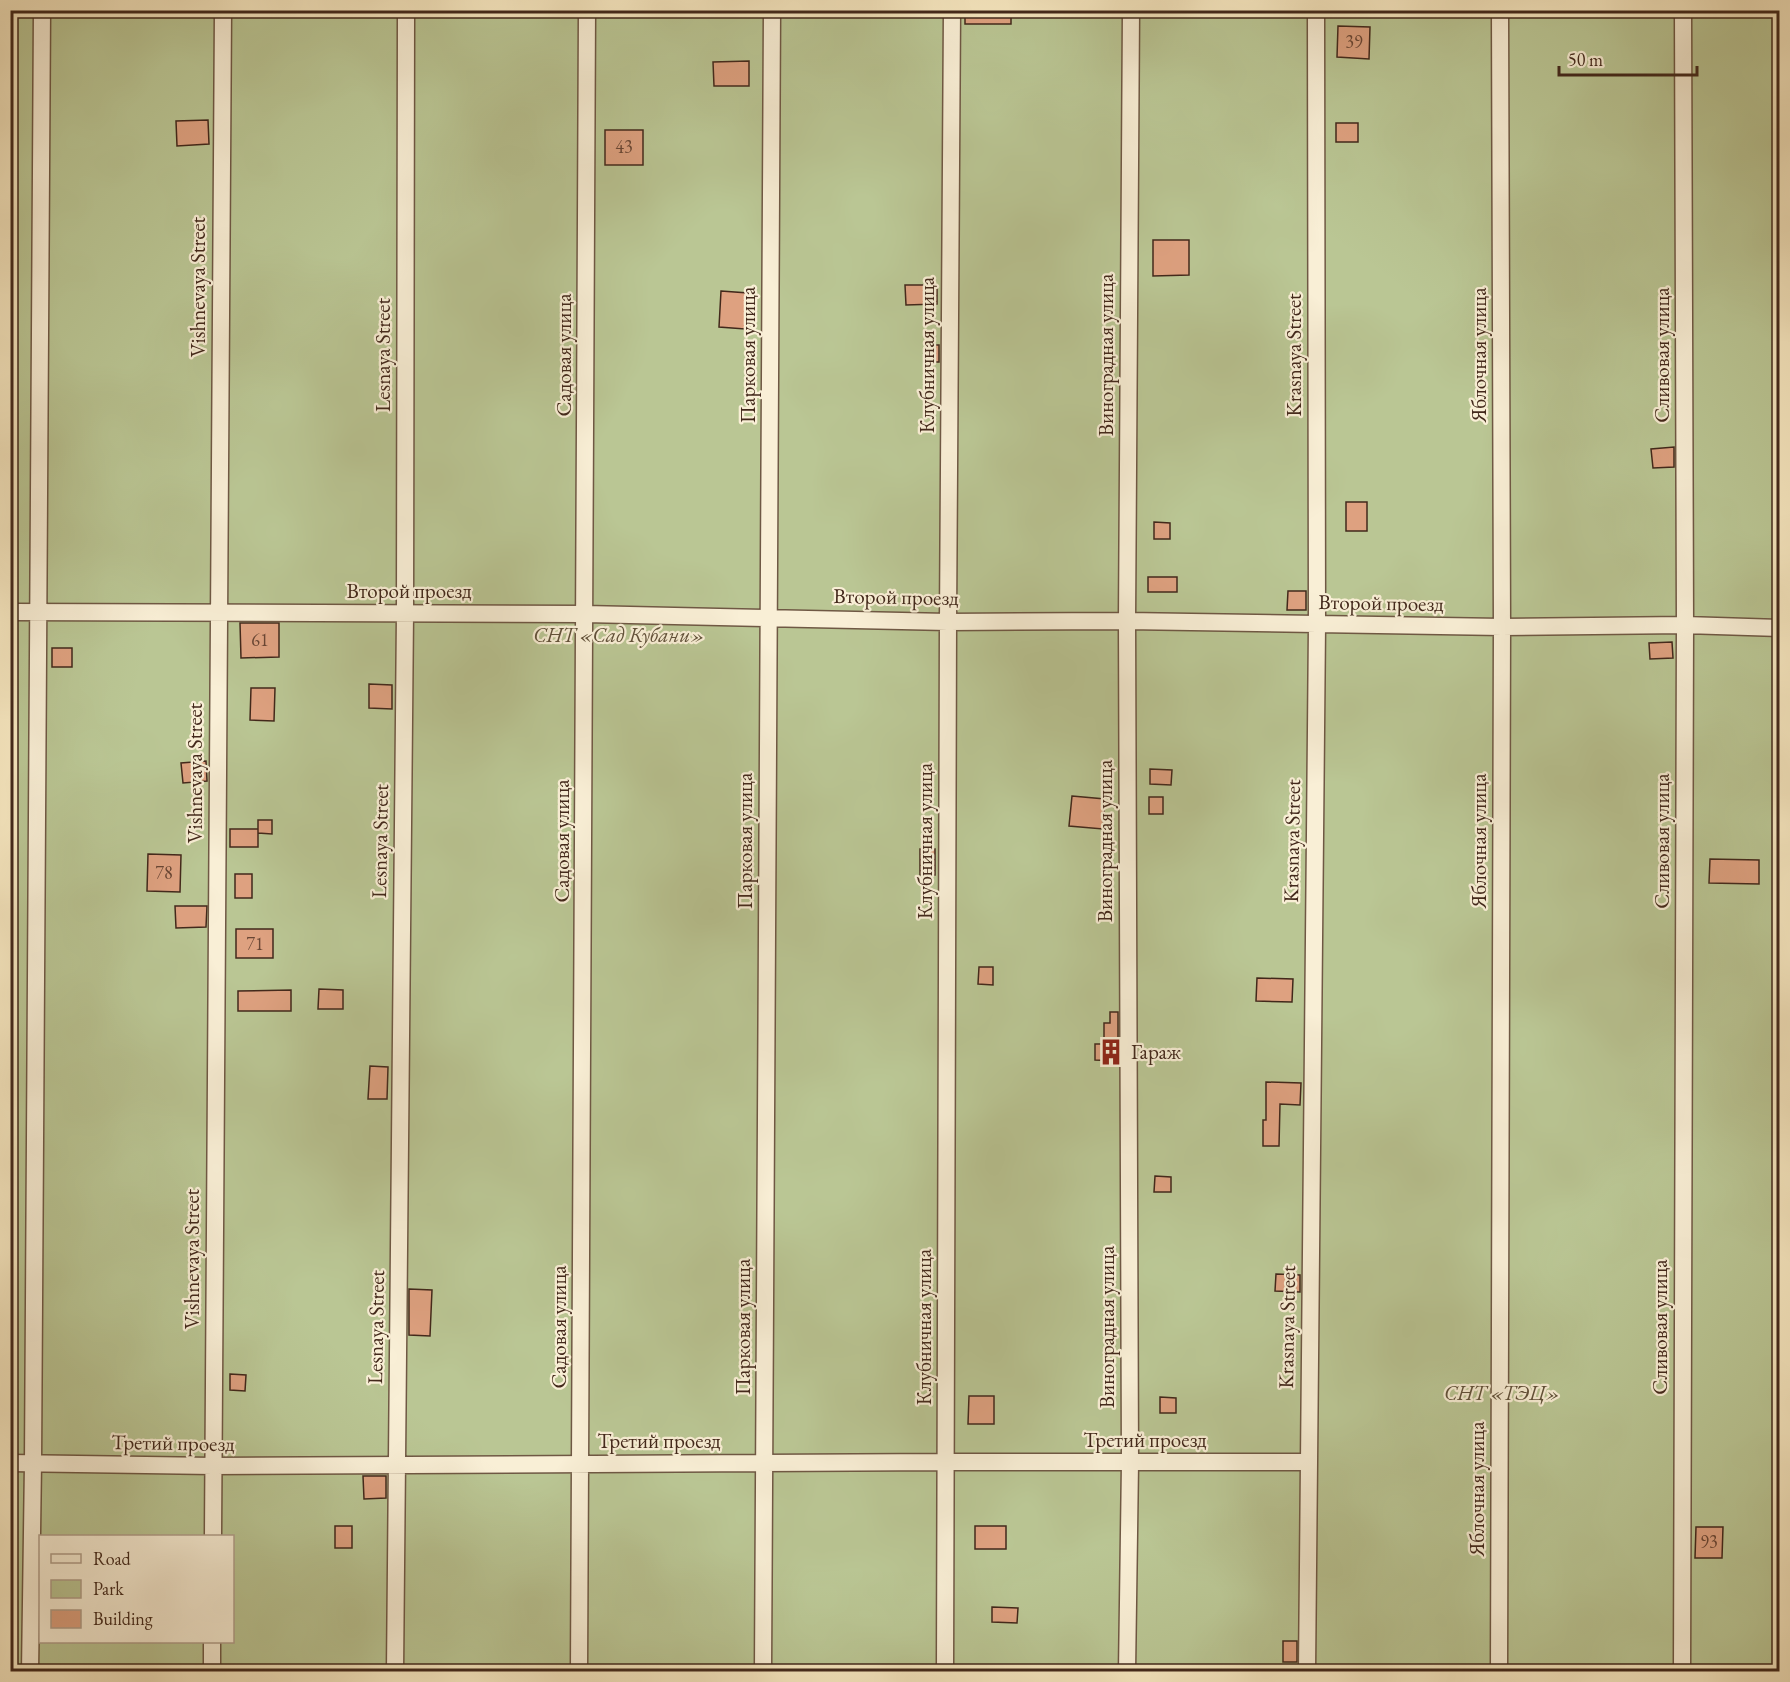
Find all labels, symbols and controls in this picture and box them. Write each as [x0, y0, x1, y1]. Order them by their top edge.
house number: 39 [1345, 30, 1363, 53]
scale bar [1559, 39, 1697, 77]
text: 50 m [1568, 48, 1603, 71]
house number: 43 [615, 135, 633, 158]
street label: Vishnevaya Street [184, 216, 211, 357]
street label: Виноградная улица [1092, 273, 1119, 436]
street label: Клубничная улица [913, 276, 940, 433]
street label: Парковая улица [734, 286, 761, 423]
street label: Яблочная улица [1465, 287, 1492, 424]
street label: Сливовая улица [1648, 287, 1675, 423]
street label: Садовая улица [550, 293, 577, 417]
street label: Krasnaya Street [1280, 293, 1307, 417]
street label: Lesnaya Street [369, 298, 396, 412]
street label: Второй проезд [346, 577, 472, 604]
street label: Второй проезд [833, 582, 959, 611]
street label: Второй проезд [1318, 588, 1444, 617]
park label: СНТ «Сад Кубани» [533, 621, 705, 648]
house number: 61 [251, 628, 269, 651]
street label: Vishnevaya Street [181, 702, 208, 843]
street label: Виноградная улица [1091, 759, 1118, 922]
street label: Клубничная улица [911, 762, 938, 919]
street label: Парковая улица [731, 772, 758, 909]
street label: Яблочная улица [1465, 773, 1492, 910]
street label: Сливовая улица [1648, 773, 1675, 909]
street label: Садовая улица [548, 779, 575, 903]
street label: Krasnaya Street [1277, 779, 1306, 903]
street label: Lesnaya Street [365, 783, 394, 898]
house number: 78 [155, 861, 173, 884]
house number: 71 [246, 932, 264, 955]
building icon: Гараж [1096, 1037, 1126, 1067]
place label: Гараж [1131, 1038, 1181, 1065]
street label: Vishnevaya Street [178, 1188, 205, 1329]
street label: Виноградная улица [1093, 1245, 1120, 1408]
street label: Клубничная улица [910, 1248, 937, 1405]
street label: Парковая улица [729, 1258, 756, 1395]
street label: Сливовая улица [1646, 1259, 1673, 1395]
street label: Садовая улица [545, 1265, 572, 1389]
street label: Krasnaya Street [1272, 1265, 1301, 1389]
street label: Lesnaya Street [361, 1269, 390, 1384]
park label: СНТ «ТЭЦ» [1444, 1379, 1560, 1406]
street label: Яблочная улица [1463, 1421, 1490, 1558]
street label: Третий проезд [1083, 1426, 1207, 1453]
street label: Третий проезд [597, 1427, 721, 1454]
street label: Третий проезд [111, 1428, 235, 1457]
house number: 93 [1700, 1530, 1718, 1553]
legend [39, 1535, 234, 1643]
text: Road [93, 1547, 132, 1570]
text: Park [93, 1577, 124, 1600]
text: Building [93, 1607, 153, 1630]

